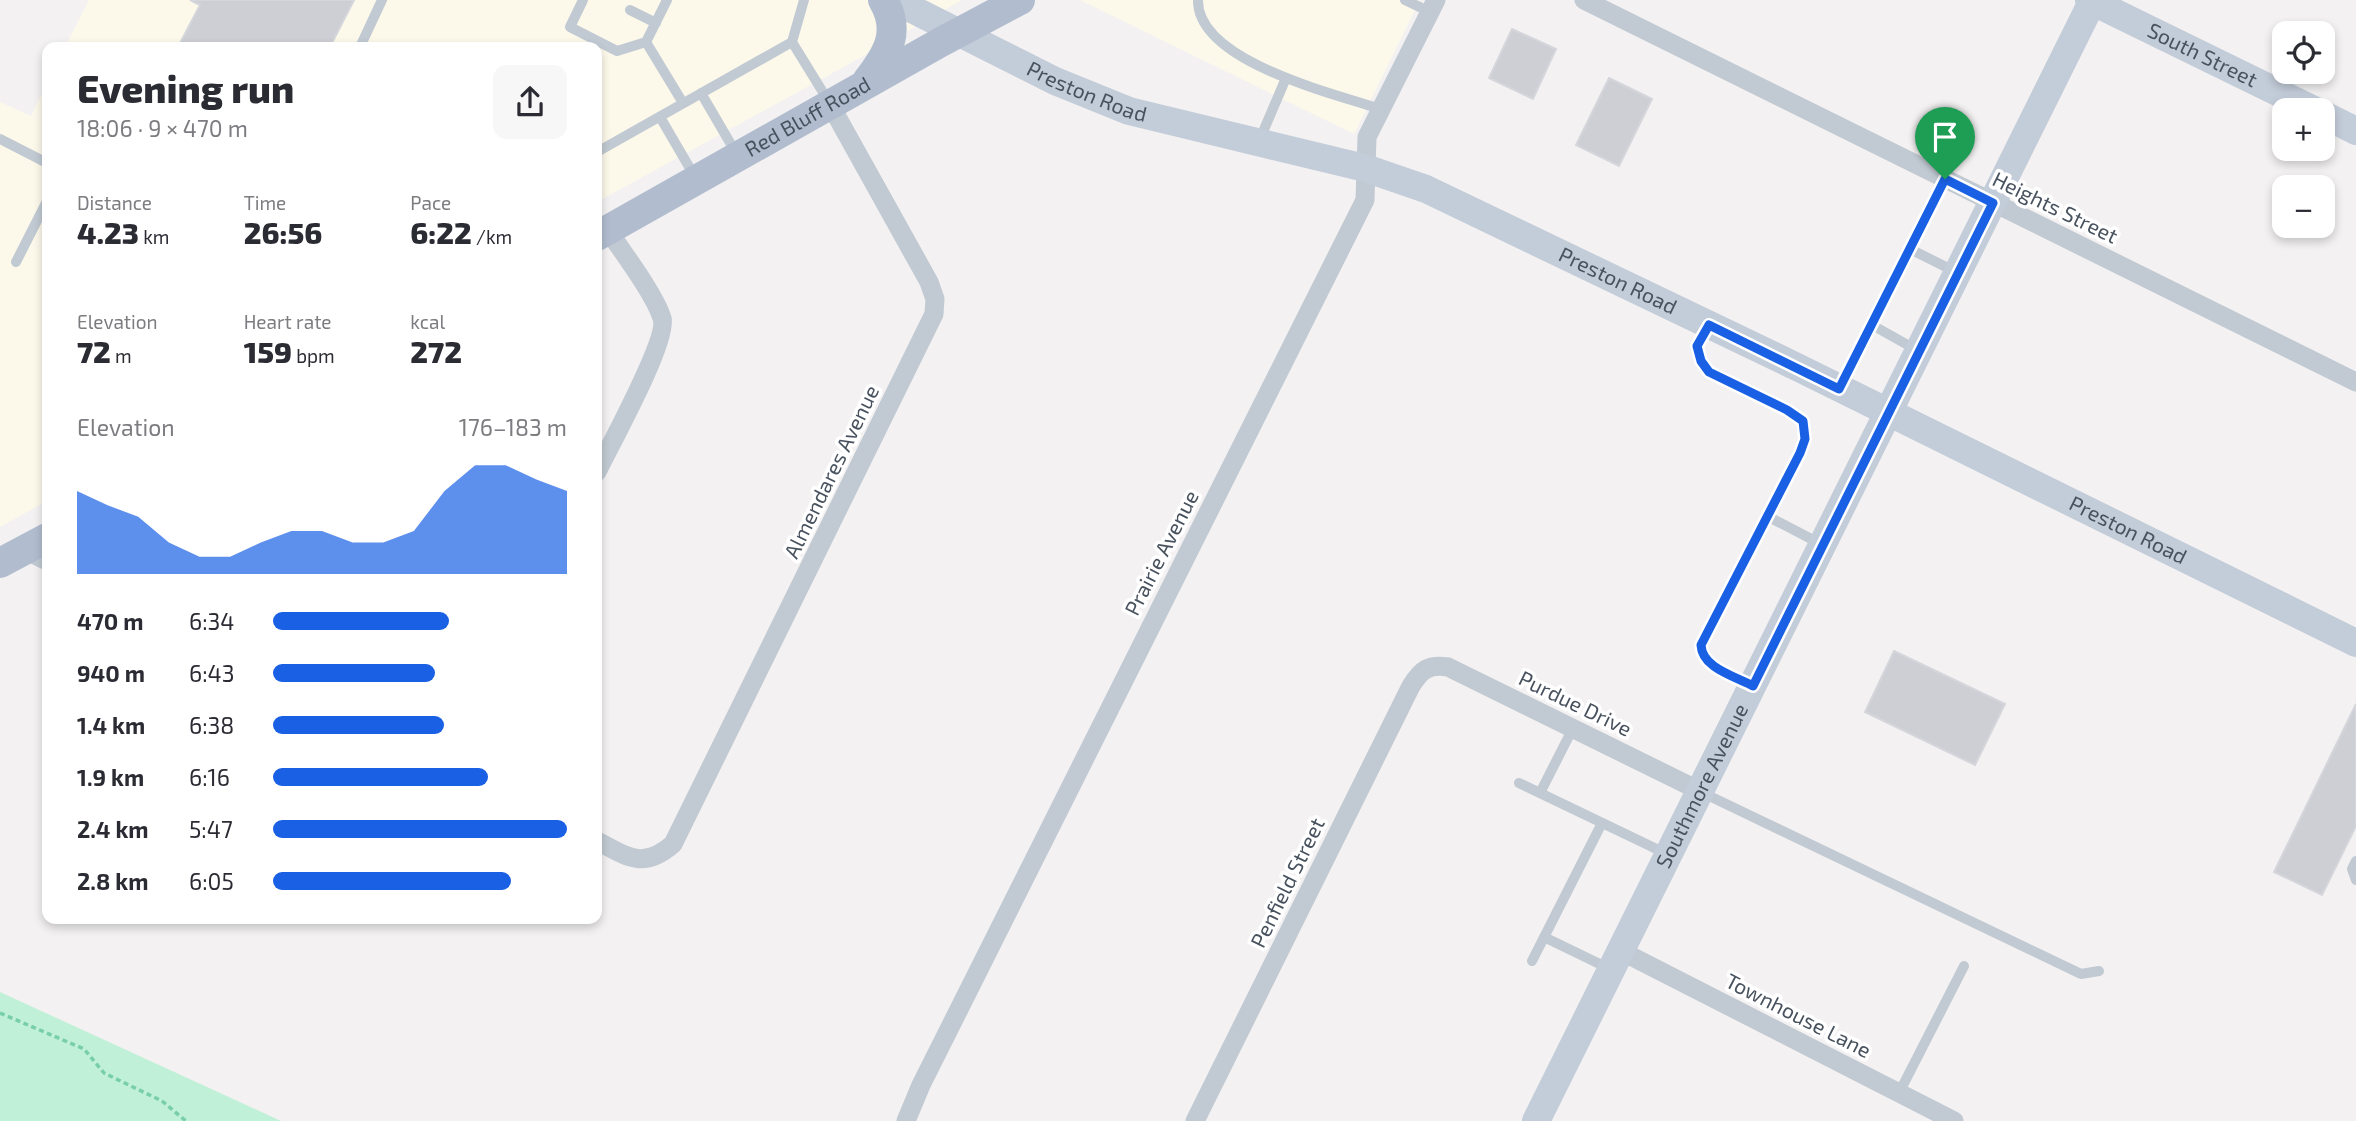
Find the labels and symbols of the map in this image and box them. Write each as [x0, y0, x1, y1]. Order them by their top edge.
street label: South Street [2144, 17, 2262, 91]
street label: Preston Road [1023, 55, 1150, 126]
street label: Red Bluff Road [740, 71, 874, 161]
pin [1915, 107, 1975, 179]
street label: Heights Street [1989, 166, 2122, 248]
street label: Preston Road [1555, 241, 1681, 319]
street label: Almendares Avenue [778, 381, 883, 562]
street label: Prairie Avenue [1118, 486, 1203, 619]
street label: Preston Road [2066, 490, 2191, 569]
street label: Purdue Drive [1515, 665, 1636, 741]
street label: Southmore Avenue [1650, 699, 1752, 872]
street label: Penfield Street [1244, 813, 1329, 951]
street label: Townhouse Lane [1722, 967, 1876, 1062]

